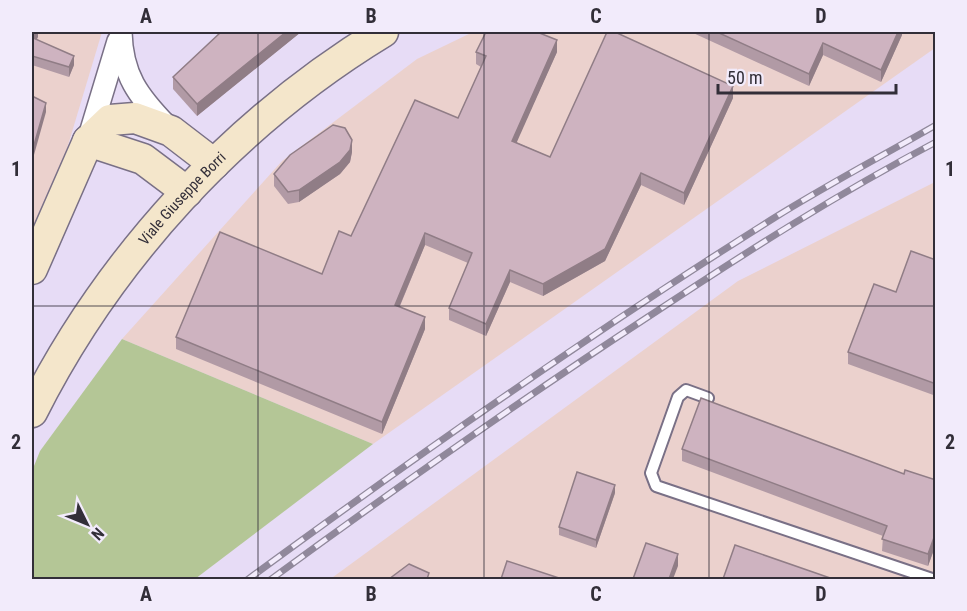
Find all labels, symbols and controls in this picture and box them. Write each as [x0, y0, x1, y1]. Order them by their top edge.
text: A [140, 4, 152, 28]
text: B [365, 4, 377, 28]
text: C [590, 4, 602, 28]
text: D [815, 4, 827, 28]
scale bar [718, 57, 896, 95]
text: 50 m [727, 67, 762, 88]
street label: Viale Giuseppe Borri [135, 148, 230, 249]
text: 1 [11, 157, 21, 181]
text: 1 [945, 157, 955, 181]
text: 2 [11, 430, 21, 454]
text: 2 [945, 430, 955, 454]
north arrow [57, 494, 117, 554]
text: N [87, 524, 108, 544]
text: A [140, 582, 152, 606]
text: B [365, 582, 377, 606]
text: C [590, 582, 602, 606]
text: D [815, 582, 827, 606]

